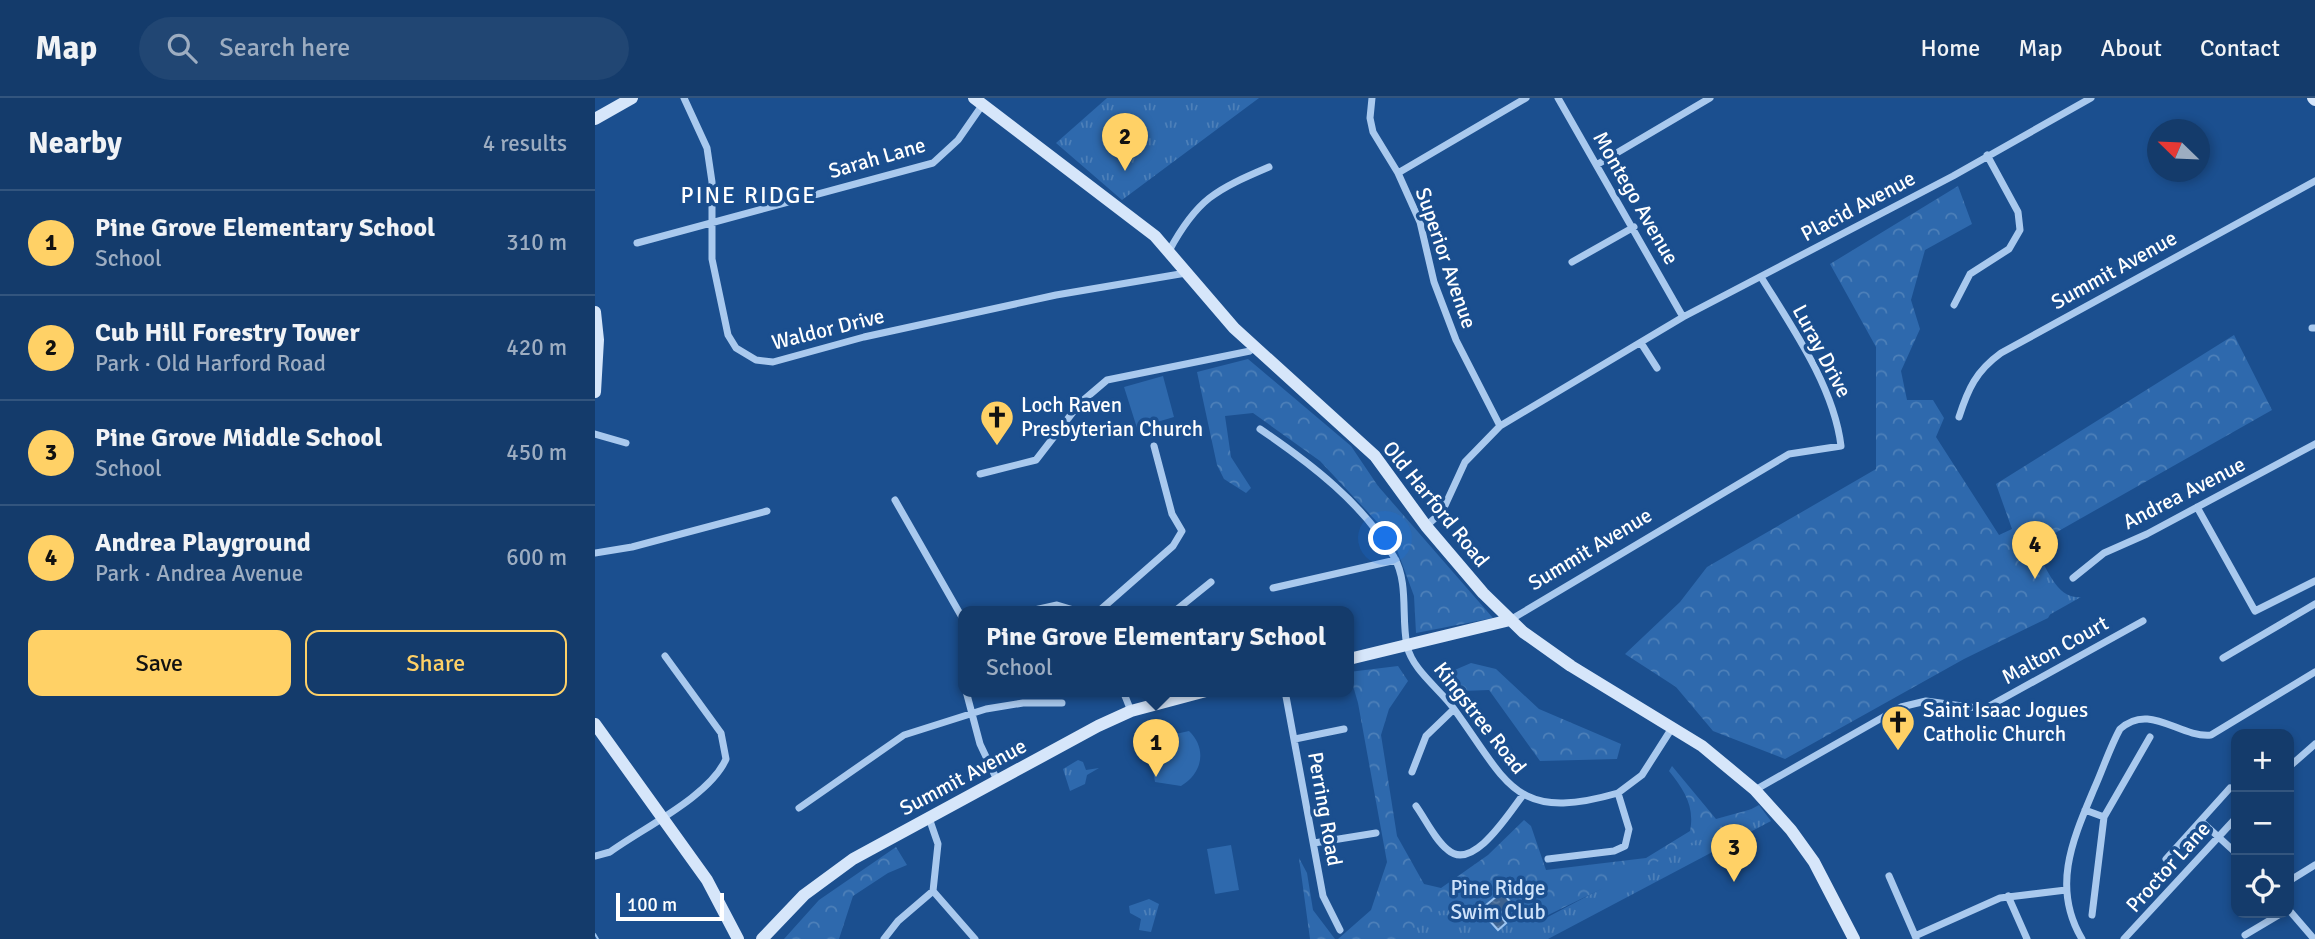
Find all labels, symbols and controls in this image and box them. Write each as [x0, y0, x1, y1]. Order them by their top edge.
search box [139, 17, 629, 80]
text: Map [35, 28, 97, 69]
icon: search [163, 29, 201, 67]
text: Search here [219, 32, 350, 64]
text: Home [1920, 33, 1980, 63]
text: Map [2018, 33, 2063, 63]
text: About [2101, 33, 2162, 63]
text: Contact [2200, 33, 2280, 63]
pin: 2 [1102, 113, 1148, 171]
north arrow [2147, 119, 2210, 182]
text: Nearby [28, 125, 122, 162]
street label: Montego Avenue [1587, 127, 1685, 269]
text: 4 results [483, 129, 567, 158]
street label: Sarah Lane [825, 132, 929, 184]
street label: Placid Avenue [1796, 165, 1920, 247]
district label: PINE RIDGE [681, 181, 817, 210]
street label: Superior Avenue [1410, 184, 1482, 332]
text: Pine Grove Elementary School [95, 212, 435, 244]
street label: Summit Avenue [2047, 225, 2181, 315]
text: 1 [45, 228, 57, 257]
text: 310 m [506, 228, 567, 257]
text: School [95, 244, 162, 273]
street label: Luray Drive [1787, 300, 1857, 402]
street label: Waldor Drive [769, 302, 887, 356]
text: Cub Hill Forestry Tower [95, 317, 360, 349]
text: 2 [45, 333, 57, 362]
text: 420 m [506, 333, 567, 362]
text: Park · Old Harford Road [95, 349, 326, 378]
place label: Loch Raven Presbyterian Church [1021, 392, 1203, 442]
church icon: Loch Raven Presbyterian Church [978, 398, 1016, 447]
text: Pine Grove Middle School [95, 422, 382, 454]
street label: Old Harford Road [1377, 436, 1495, 572]
text: 3 [45, 438, 57, 467]
text: 450 m [506, 438, 567, 467]
street label: Andrea Avenue [2118, 451, 2250, 535]
text: School [95, 454, 162, 483]
street label: Summit Avenue [1523, 502, 1657, 596]
your location [1368, 521, 1402, 555]
pin: 4 [2012, 521, 2058, 579]
text: Andrea Playground [95, 527, 311, 559]
text: 4 [45, 543, 57, 572]
text: 600 m [506, 543, 567, 572]
text: Park · Andrea Avenue [95, 559, 303, 588]
popup [958, 606, 1354, 697]
street label: Malton Court [1997, 610, 2113, 690]
text: Pine Grove Elementary School [986, 621, 1326, 653]
button: Save [28, 630, 291, 696]
button: Share [305, 630, 567, 696]
text: School [986, 653, 1053, 682]
street label: Kingstree Road [1428, 657, 1532, 779]
place label: Saint Isaac Jogues Catholic Church [1923, 697, 2088, 747]
church icon: Saint Isaac Jogues Catholic Church [1879, 703, 1917, 752]
pin: 1 [1133, 719, 1179, 777]
map controls [2231, 729, 2294, 918]
button: + [2231, 729, 2294, 792]
street label: Summit Avenue [895, 733, 1031, 821]
street label: Perring Road [1302, 750, 1348, 868]
button: − [2231, 792, 2294, 855]
street label: Proctor Lane [2120, 816, 2216, 918]
pin: 3 [1711, 824, 1757, 882]
button: locate [2231, 855, 2294, 918]
park label: Pine Ridge Swim Club [1450, 875, 1546, 925]
scale bar [616, 890, 725, 922]
text: 100 m [627, 893, 677, 917]

